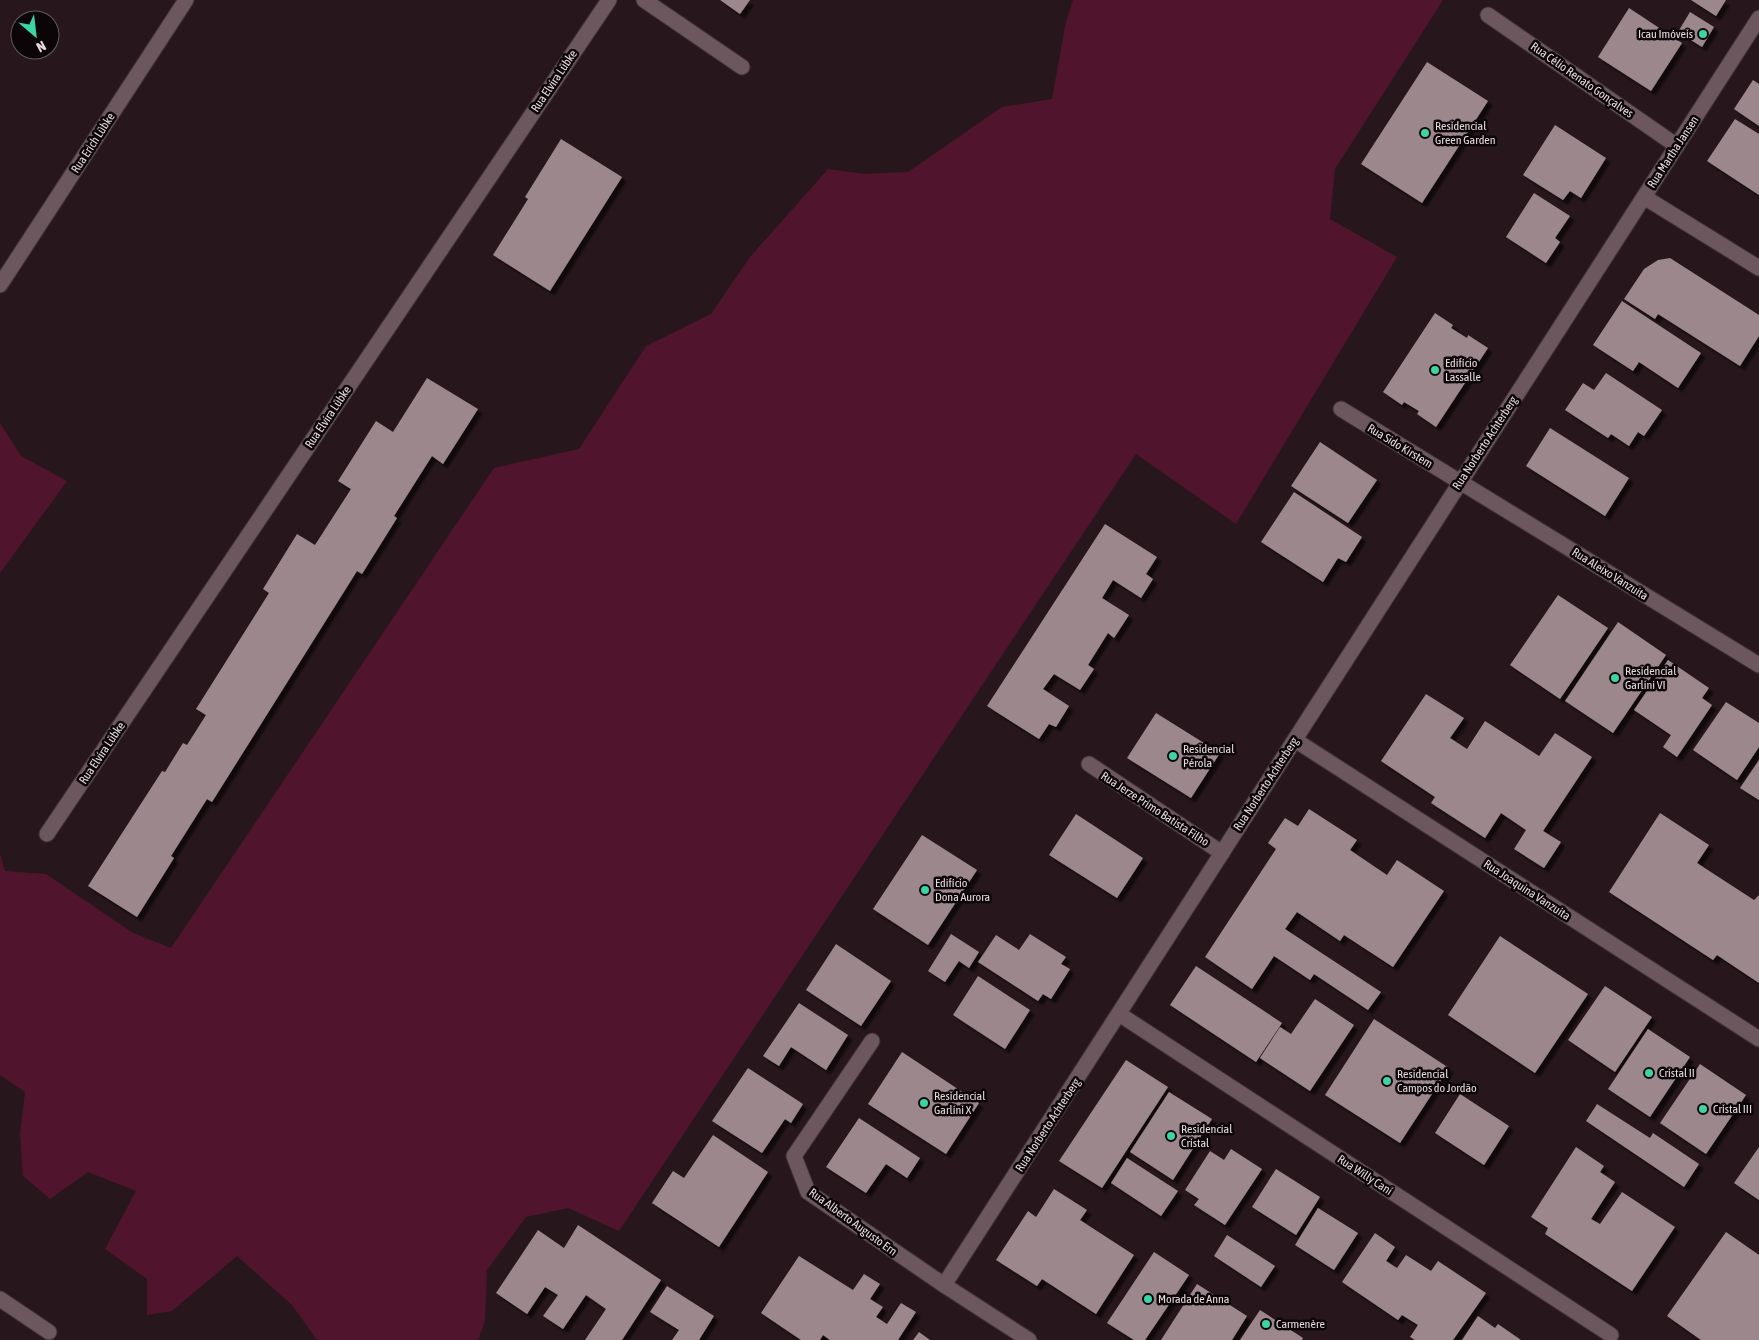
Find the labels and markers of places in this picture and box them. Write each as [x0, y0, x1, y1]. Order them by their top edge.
place label: Icau Imóveis [1638, 27, 1693, 41]
marker: Icau Imóveis [1697, 28, 1709, 40]
place label: Residencial Green Garden [1435, 119, 1496, 147]
marker: Residencial Green Garden [1419, 127, 1431, 139]
place label: Edifício Lassalle [1445, 356, 1481, 384]
marker: Edifício Lassalle [1429, 364, 1441, 376]
place label: Residencial Garlini VI [1625, 664, 1677, 692]
marker: Residencial Garlini VI [1609, 672, 1621, 684]
place label: Residencial Pérola [1183, 742, 1235, 770]
marker: Residencial Pérola [1167, 750, 1179, 762]
place label: Edifício Dona Aurora [935, 876, 990, 904]
marker: Edifício Dona Aurora [919, 884, 931, 896]
place label: Cristal II [1659, 1066, 1695, 1080]
place label: Residencial Campos do Jordão [1397, 1067, 1477, 1095]
marker: Cristal II [1643, 1067, 1655, 1079]
marker: Residencial Campos do Jordão [1381, 1075, 1393, 1087]
place label: Residencial Garlini X [934, 1089, 986, 1117]
marker: Residencial Garlini X [918, 1097, 930, 1109]
place label: Cristal III [1713, 1102, 1752, 1116]
marker: Cristal III [1697, 1103, 1709, 1115]
place label: Residencial Cristal [1181, 1122, 1233, 1150]
marker: Residencial Cristal [1165, 1130, 1177, 1142]
place label: Morada de Anna [1158, 1292, 1229, 1306]
marker: Morada de Anna [1142, 1293, 1154, 1305]
place label: Carmenère [1276, 1317, 1325, 1331]
marker: Carmenère [1260, 1318, 1272, 1330]

